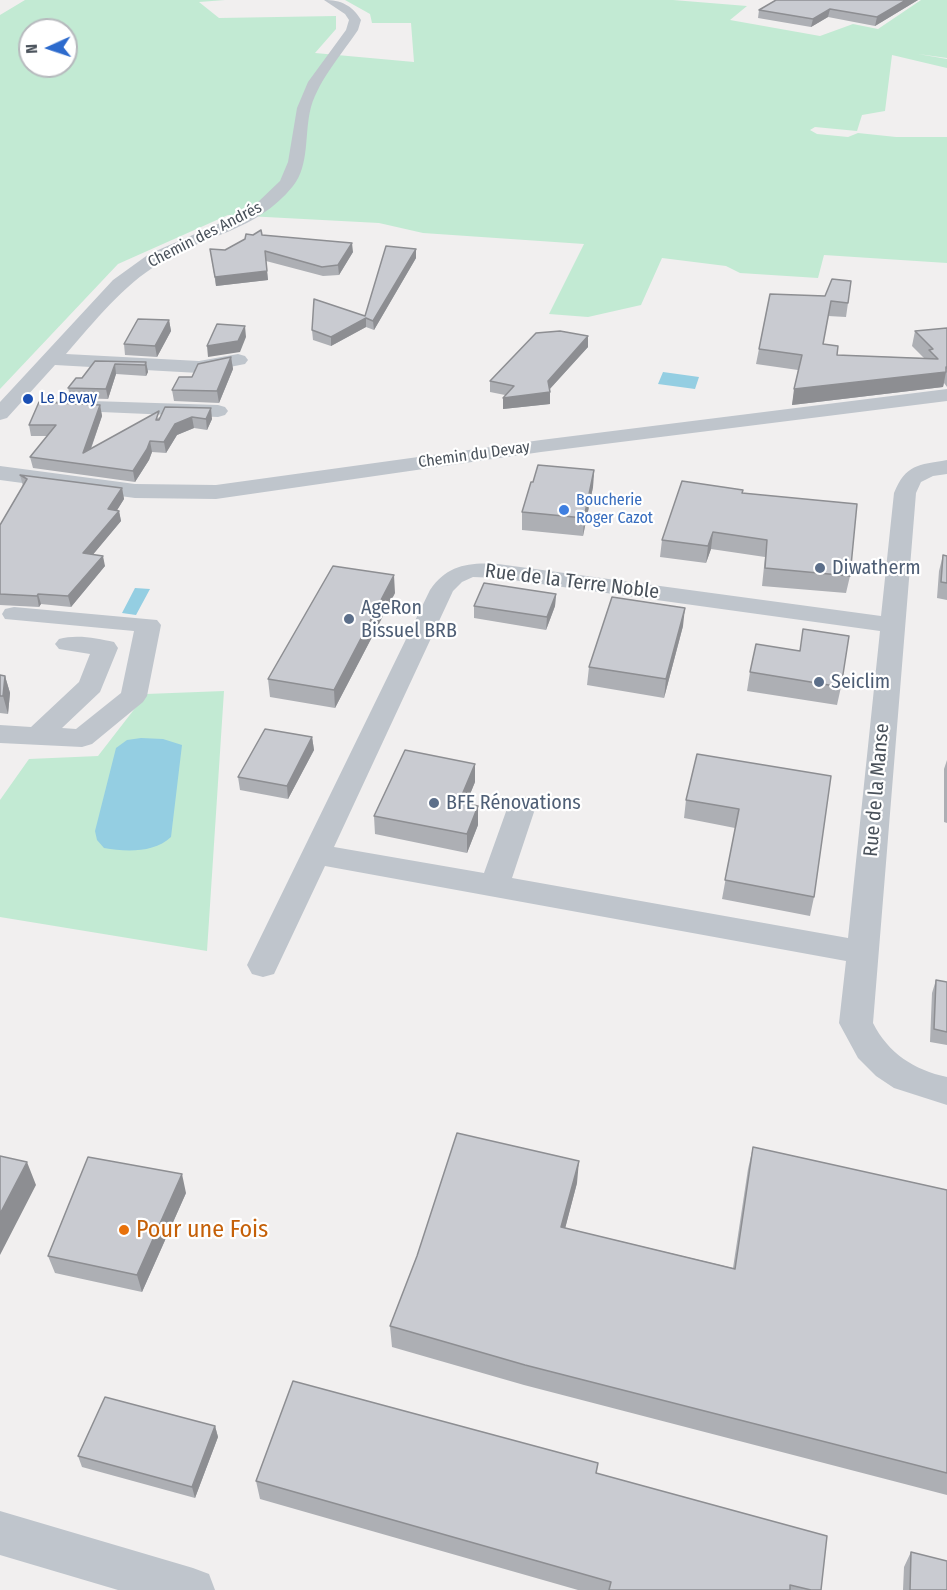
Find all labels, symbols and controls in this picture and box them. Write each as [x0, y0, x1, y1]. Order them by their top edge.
north arrow [18, 18, 78, 78]
text: N [22, 44, 41, 54]
street label: Chemin des Andrés [145, 198, 265, 272]
place label: Le Devay [40, 389, 97, 409]
marker: Le Devay [21, 392, 35, 406]
street label: Chemin du Devay [417, 438, 531, 472]
place label: Boucherie Roger Cazot [576, 491, 653, 529]
marker: Boucherie Roger Cazot [557, 503, 571, 517]
place label: Diwatherm [832, 556, 921, 580]
street label: Rue de la Terre Noble [484, 559, 660, 605]
marker: Diwatherm [813, 561, 827, 575]
place label: AgeRon Bissuel BRB [361, 596, 457, 643]
marker: AgeRon Bissuel BRB [342, 612, 356, 626]
place label: Seiclim [831, 670, 890, 694]
marker: Seiclim [812, 675, 826, 689]
street label: Rue de la Manse [859, 722, 895, 858]
place label: BFE Rénovations [446, 791, 581, 815]
marker: BFE Rénovations [427, 796, 441, 810]
place label: Pour une Fois [136, 1216, 268, 1244]
marker: Pour une Fois [117, 1223, 131, 1237]

